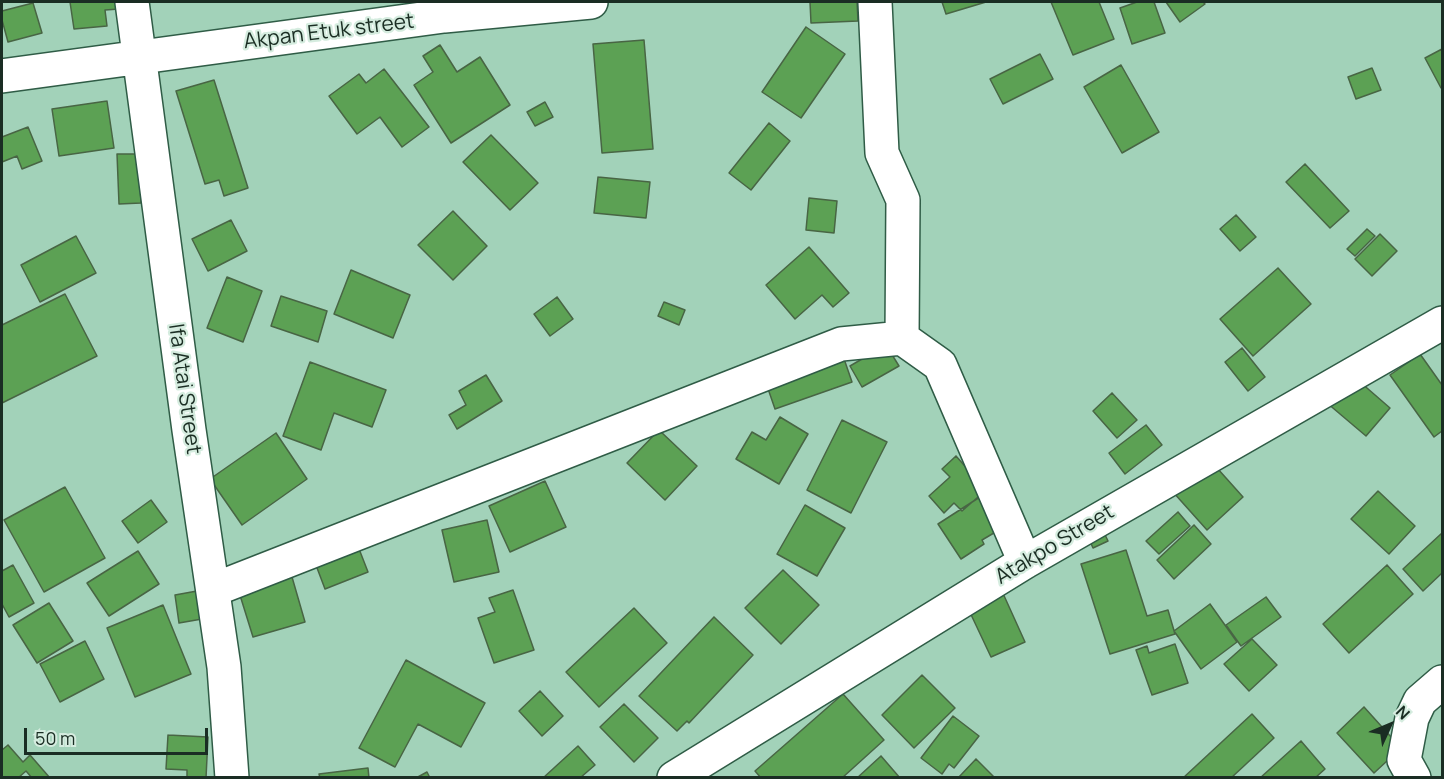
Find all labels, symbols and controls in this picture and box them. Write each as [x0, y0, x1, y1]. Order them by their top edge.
street label: Akpan Etuk street [242, 9, 416, 55]
street label: Ifa Atai Street [162, 322, 206, 456]
street label: Atakpo Street [991, 500, 1119, 590]
north arrow [1360, 695, 1420, 755]
text: N [1391, 701, 1415, 724]
scale bar [27, 716, 212, 754]
text: 50 m [35, 726, 75, 750]

